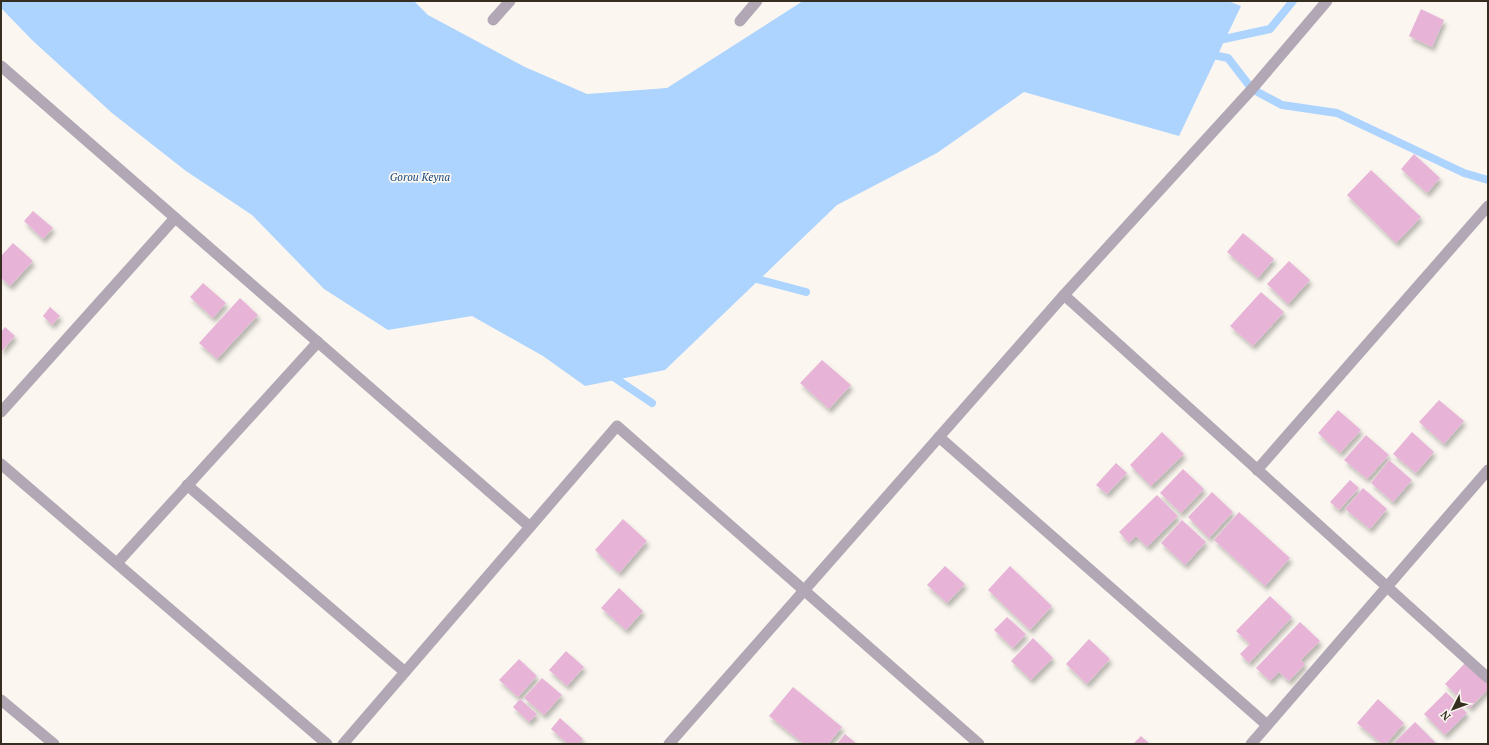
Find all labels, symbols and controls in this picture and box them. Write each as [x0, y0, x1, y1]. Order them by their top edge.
water label: Gorou Keyna [390, 170, 450, 184]
north arrow [1433, 689, 1473, 729]
text: N [1437, 707, 1454, 723]

